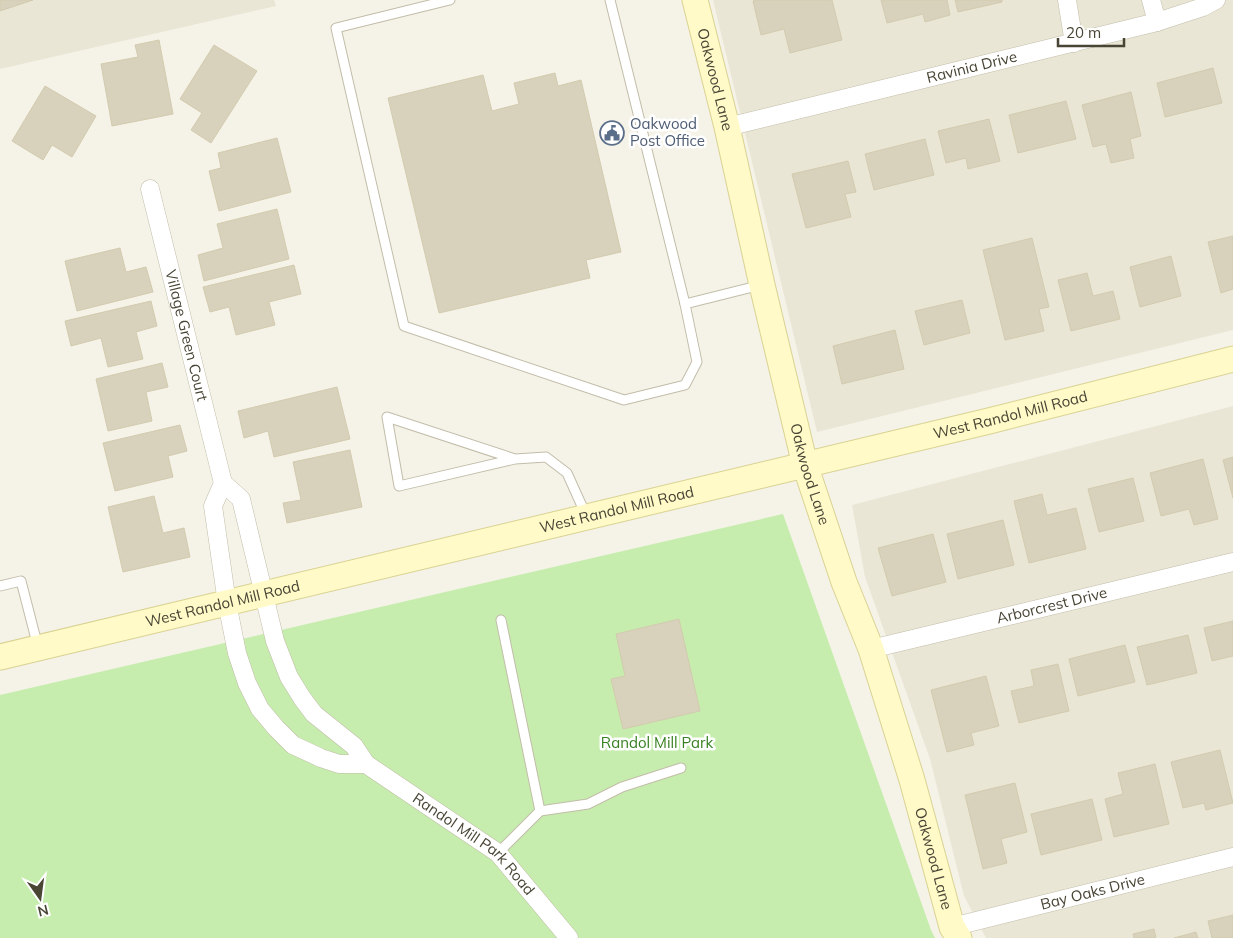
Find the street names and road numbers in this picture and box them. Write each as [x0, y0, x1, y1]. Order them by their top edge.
street label: Oakwood Lane [693, 26, 738, 133]
street label: Ravinia Drive [925, 47, 1019, 87]
street label: Village Green Court [161, 268, 212, 403]
street label: West Randol Mill Road [931, 386, 1089, 443]
street label: Oakwood Lane [786, 421, 834, 527]
street label: West Randol Mill Road [537, 482, 696, 537]
street label: West Randol Mill Road [143, 576, 302, 631]
street label: Arborcrest Drive [994, 583, 1109, 628]
street label: Randol Mill Park Road [409, 788, 539, 899]
street label: Oakwood Lane [911, 805, 957, 912]
street label: Bay Oaks Drive [1038, 869, 1147, 914]

